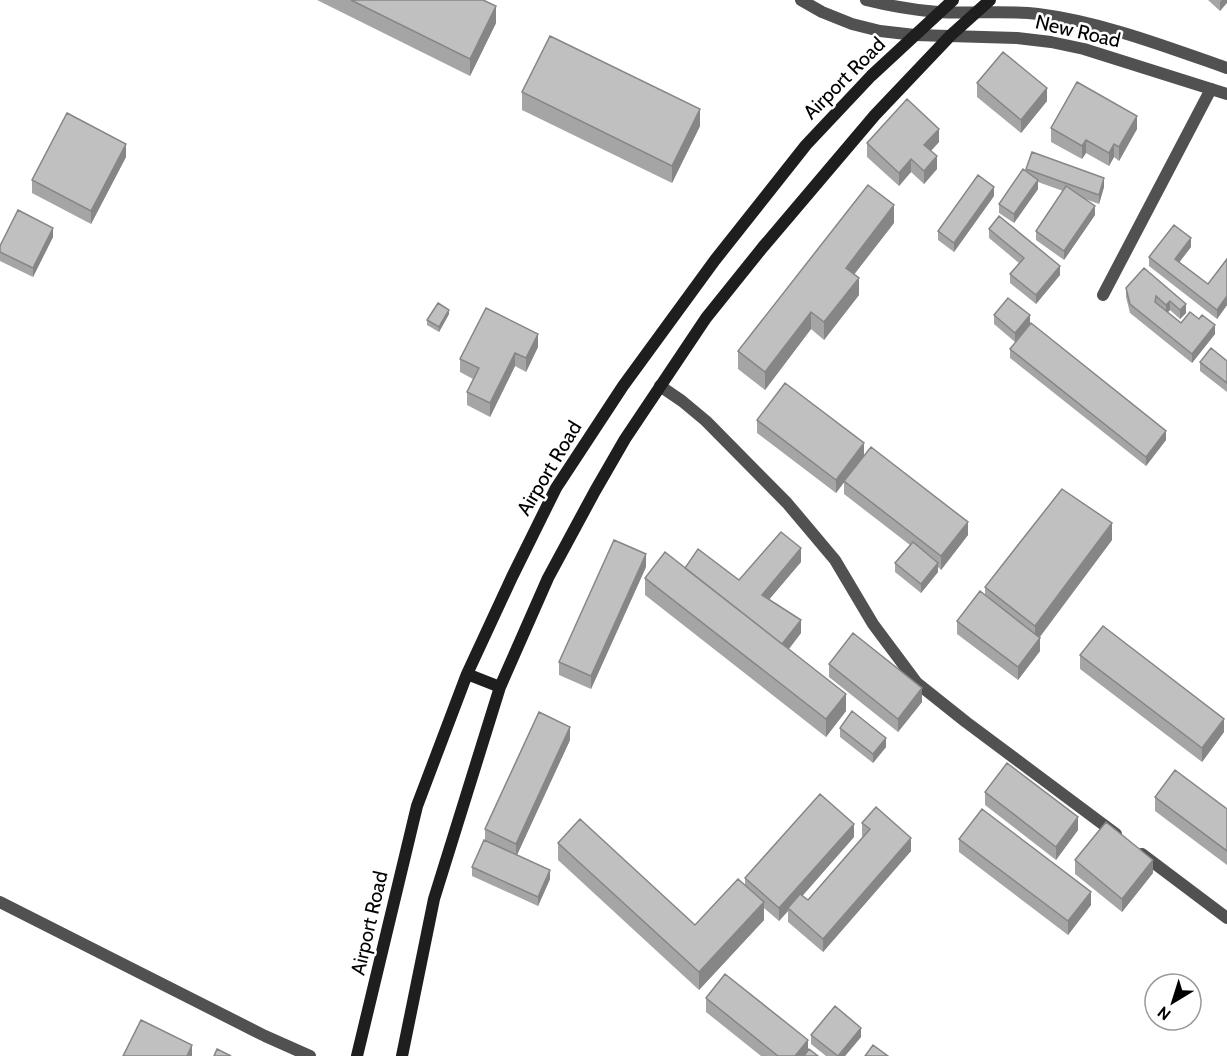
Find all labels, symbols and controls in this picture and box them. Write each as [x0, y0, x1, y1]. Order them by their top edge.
street label: New Road [1033, 10, 1123, 52]
street label: Airport Road [798, 32, 890, 124]
street label: Airport Road [511, 416, 587, 520]
street label: Airport Road [345, 869, 393, 977]
north arrow [1143, 972, 1203, 1032]
text: N [1154, 1002, 1174, 1024]

